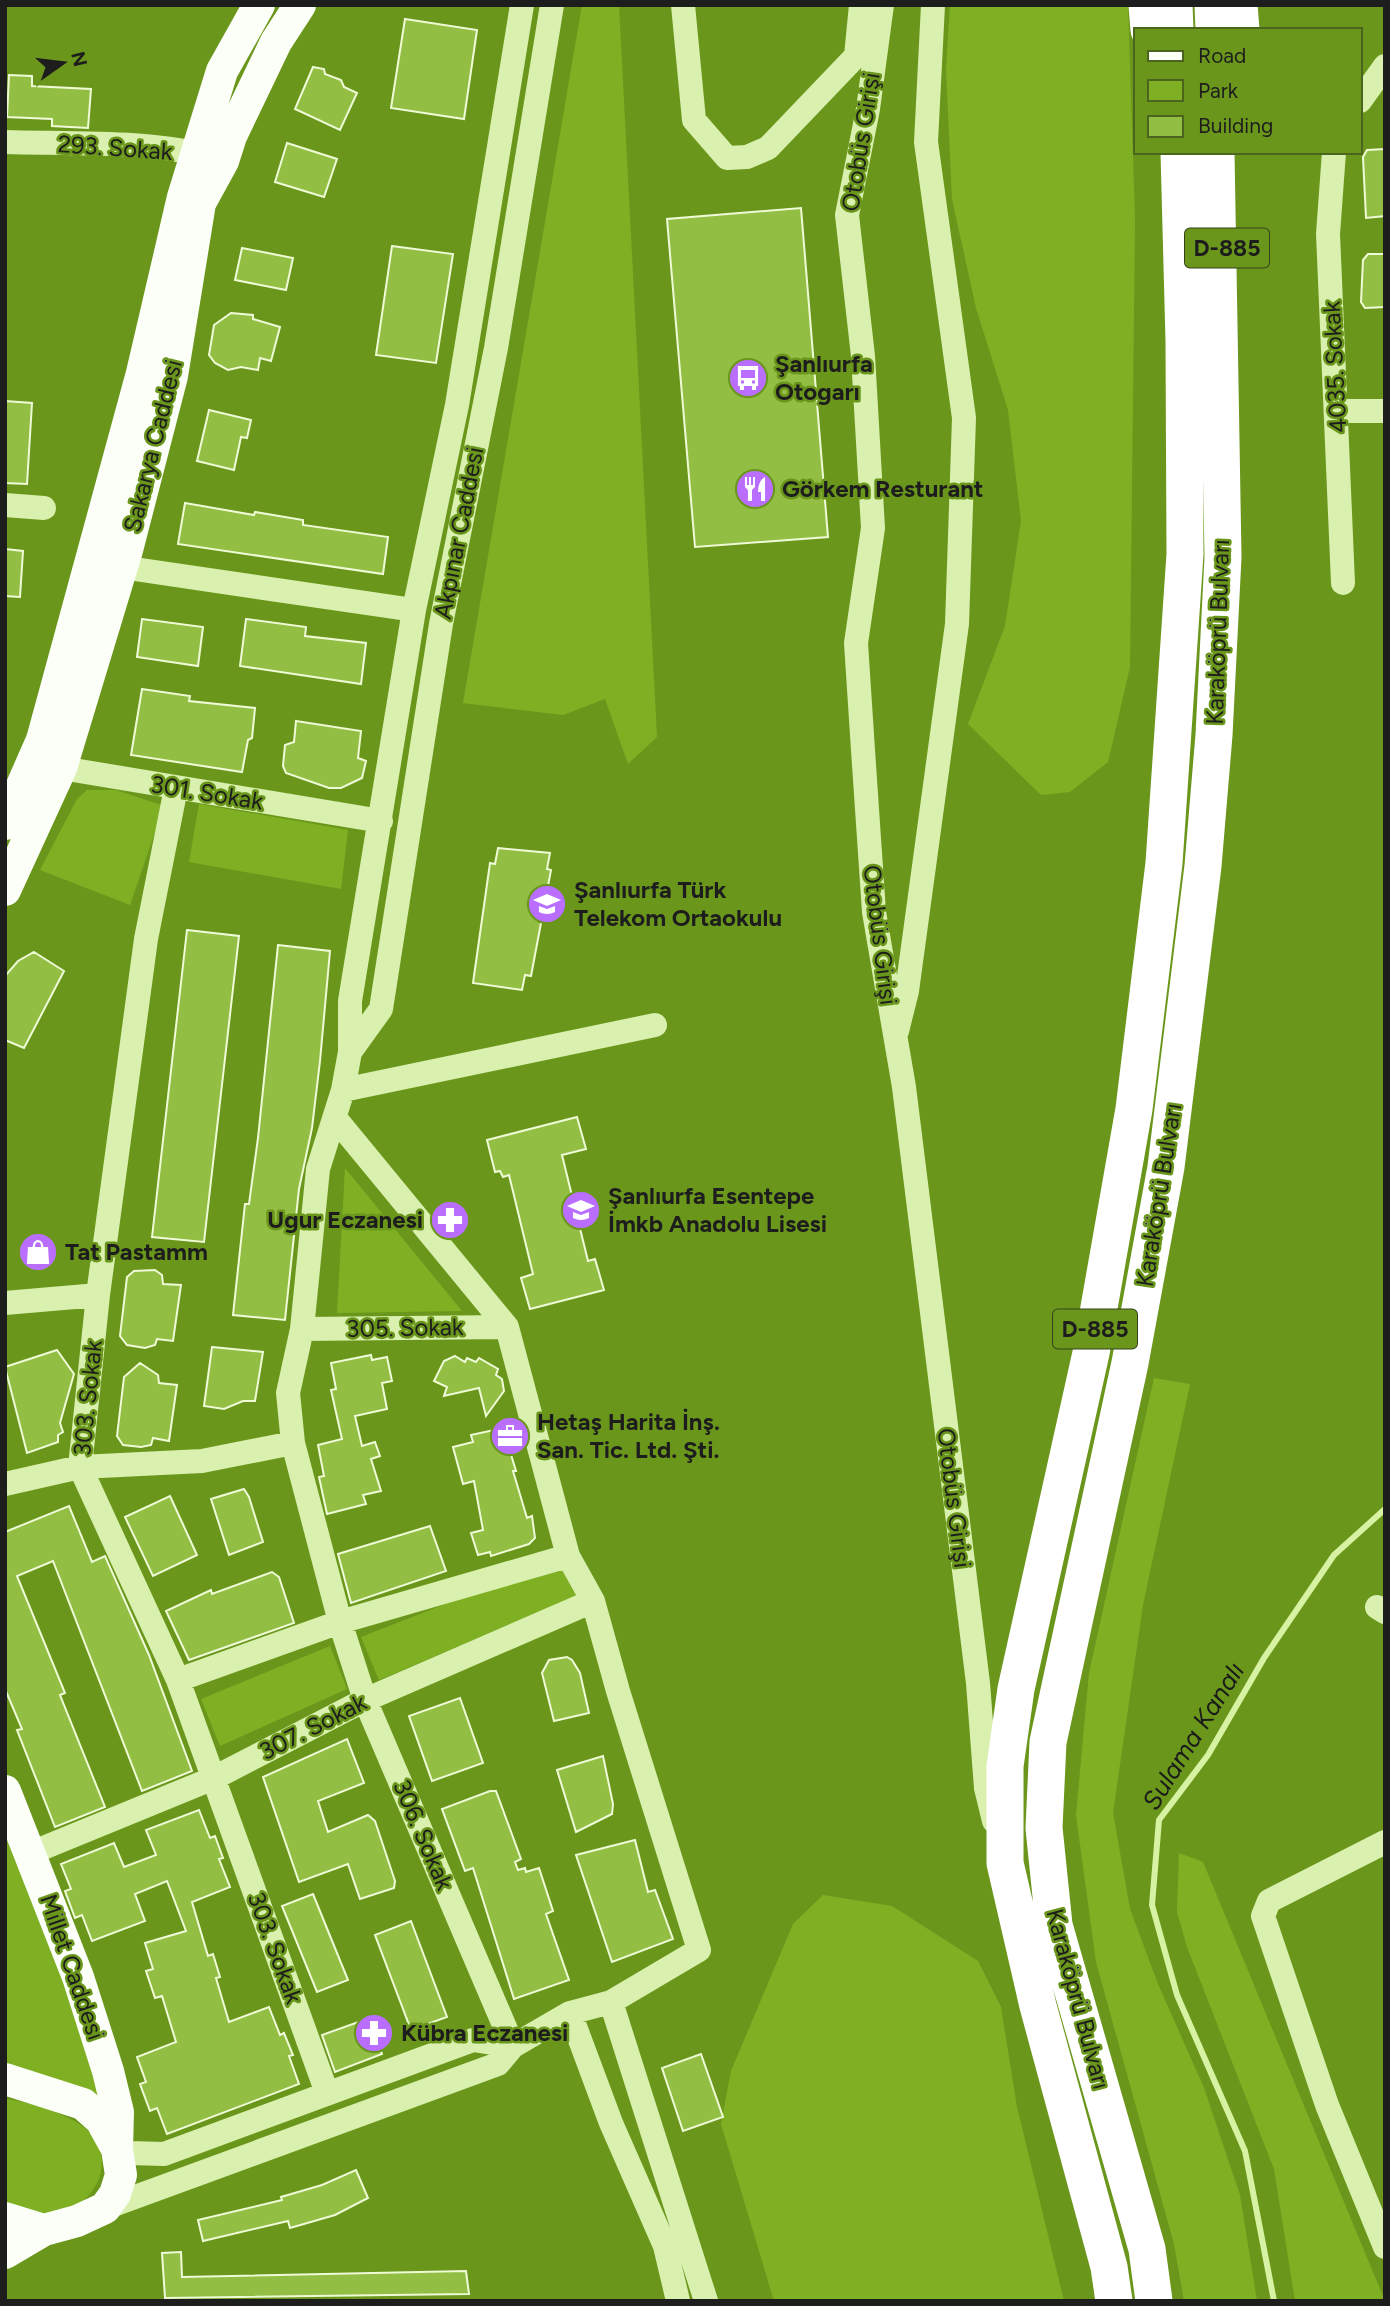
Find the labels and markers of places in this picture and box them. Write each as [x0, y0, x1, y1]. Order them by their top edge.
place label: Şanlıurfa Otogarı [775, 349, 873, 406]
bus stop icon: Şanlıurfa Otogarı [727, 357, 769, 399]
restaurant icon: Görkem Resturant [734, 468, 776, 510]
place label: Görkem Resturant [782, 474, 984, 503]
place label: Şanlıurfa Türk Telekom Ortaokulu [574, 875, 782, 932]
school or university icon: Şanlıurfa Türk Telekom Ortaokulu [526, 883, 568, 925]
place label: Şanlıurfa Esentepe İmkb Anadolu Lisesi [608, 1181, 827, 1238]
school or university icon: Şanlıurfa Esentepe İmkb Anadolu Lisesi [560, 1189, 602, 1231]
pharmacy icon: Ugur Eczanesi [429, 1199, 471, 1241]
place label: Ugur Eczanesi [267, 1205, 423, 1234]
shop icon: Tat Pastamm [17, 1231, 59, 1273]
place label: Tat Pastamm [65, 1237, 208, 1266]
place label: Hetaş Harita İnş. San. Tic. Ltd. Şti. [537, 1407, 720, 1464]
office icon: Hetaş Harita İnş. San. Tic. Ltd. Şti. [489, 1415, 531, 1457]
pharmacy icon: Kübra Eczanesi [353, 2012, 395, 2054]
place label: Kübra Eczanesi [401, 2018, 568, 2047]

